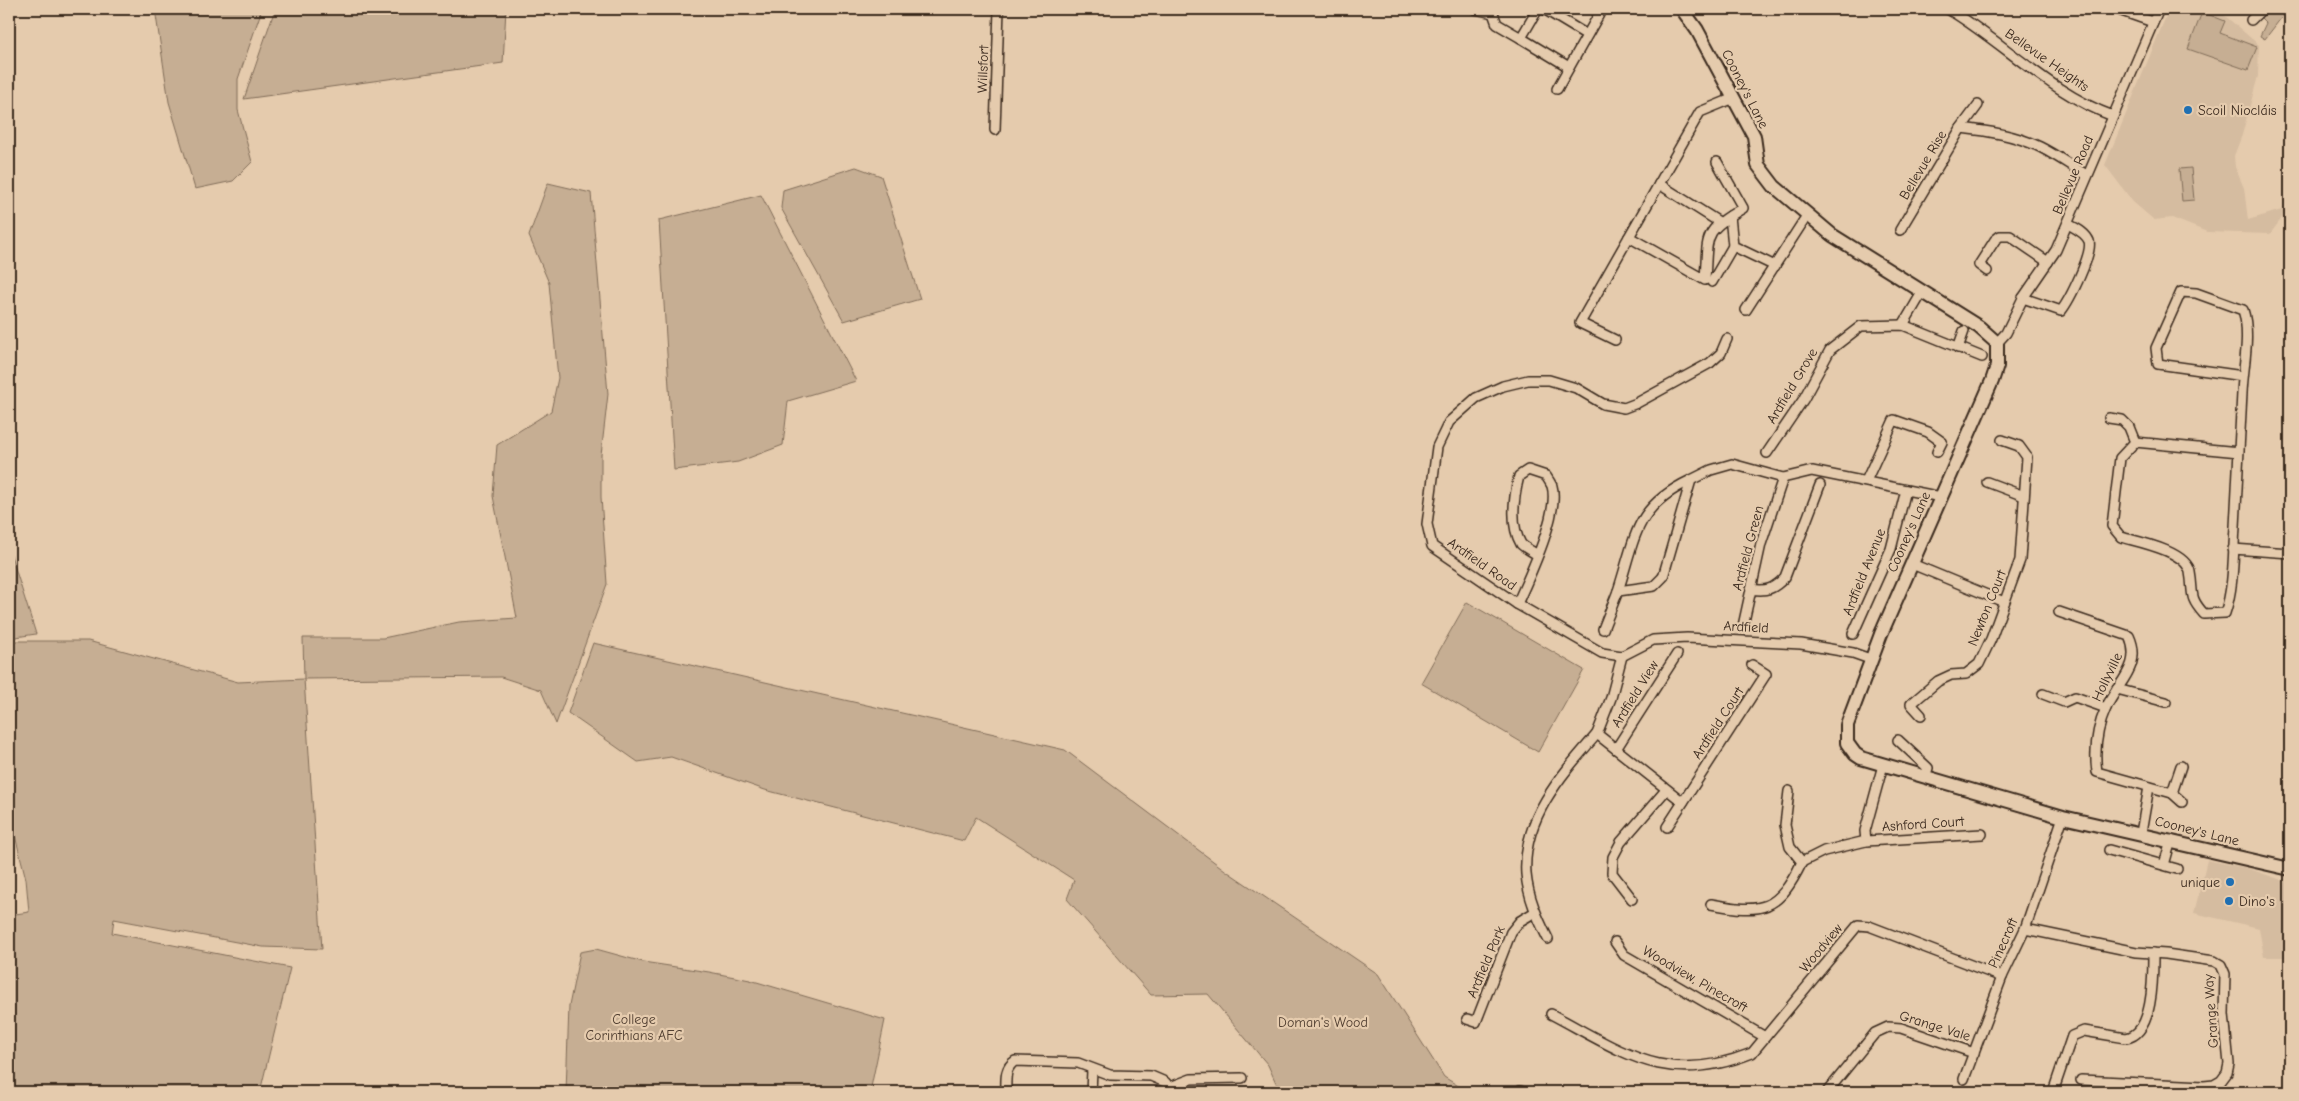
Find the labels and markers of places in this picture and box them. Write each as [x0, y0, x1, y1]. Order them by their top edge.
place label: Scoil Niocláis [2198, 102, 2277, 119]
marker: Scoil Niocláis [2182, 104, 2194, 116]
place label: unique [2181, 874, 2220, 891]
marker: unique [2224, 876, 2236, 888]
place label: Dino's [2239, 893, 2275, 910]
marker: Dino's [2223, 895, 2235, 907]

